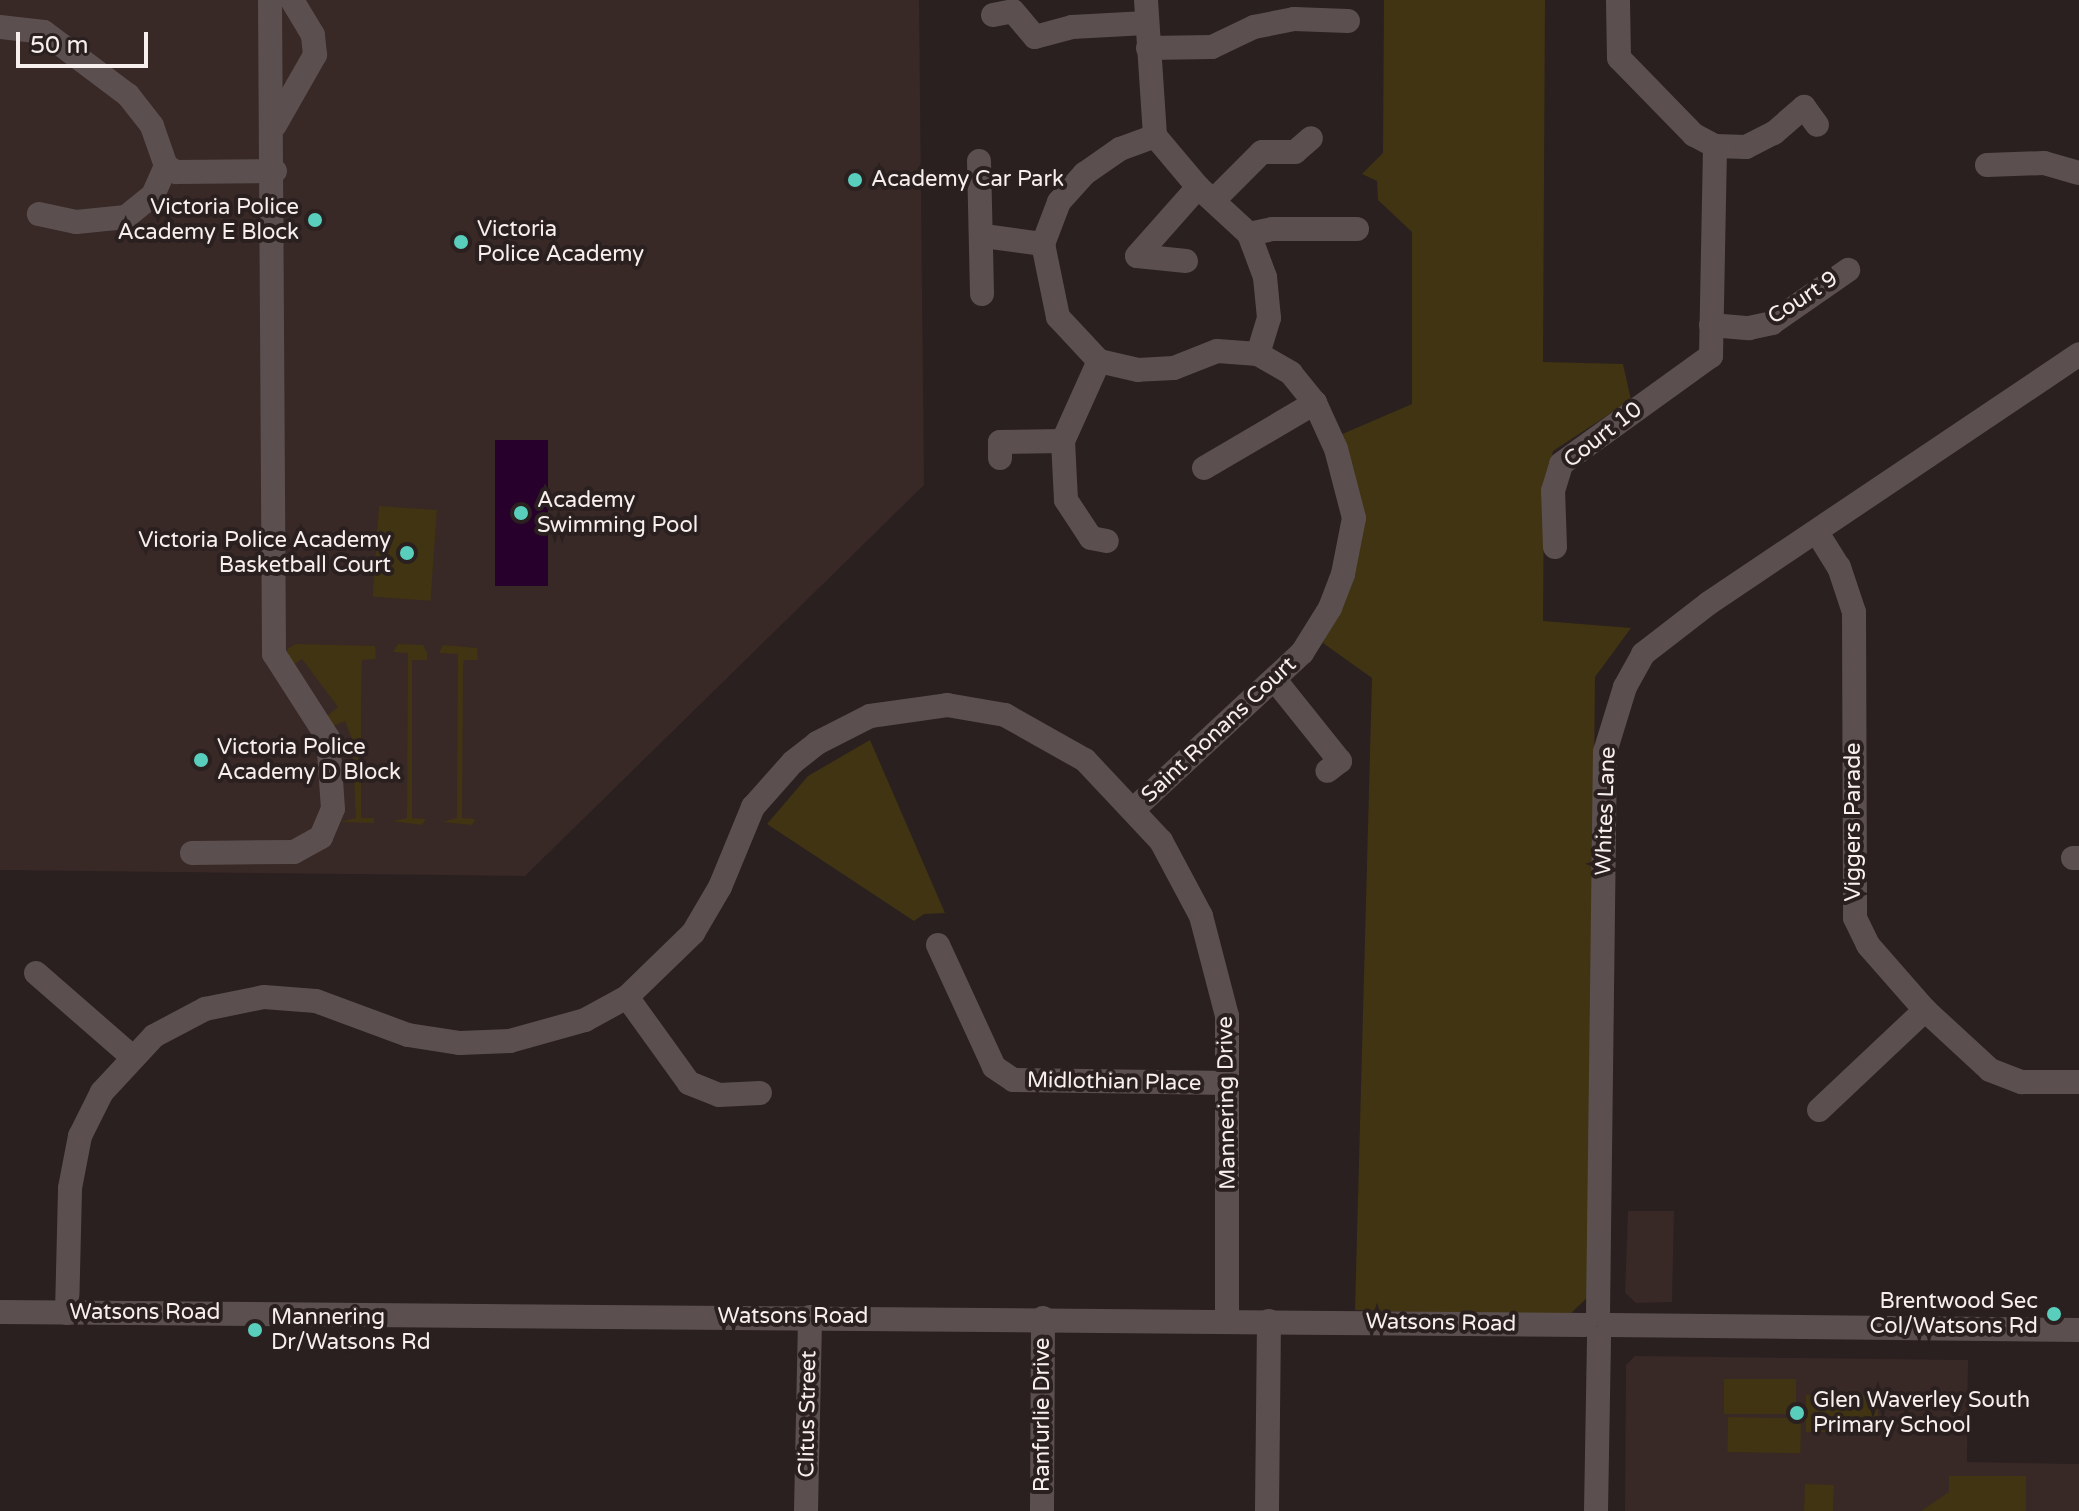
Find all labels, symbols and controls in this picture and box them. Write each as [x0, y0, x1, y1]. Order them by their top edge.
scale bar [20, 16, 152, 66]
text: 50 m [30, 31, 88, 60]
place label: Academy Car Park [871, 167, 1064, 193]
marker: Academy Car Park [846, 171, 864, 189]
place label: Victoria Police Academy E Block [117, 194, 299, 246]
marker: Victoria Police Academy E Block [306, 211, 324, 229]
place label: Victoria Police Academy [477, 216, 644, 268]
marker: Victoria Police Academy [452, 233, 470, 251]
street label: Court 9 [1763, 266, 1843, 330]
street label: Court 10 [1559, 396, 1647, 474]
place label: Academy Swimming Pool [537, 487, 698, 538]
marker: Academy Swimming Pool [512, 504, 530, 522]
place label: Victoria Police Academy Basketball Court [138, 527, 391, 578]
marker: Victoria Police Academy Basketball Court [398, 544, 416, 562]
street label: Saint Ronans Court [1136, 652, 1302, 808]
place label: Victoria Police Academy D Block [217, 734, 401, 786]
street label: Viggers Parade [1841, 742, 1867, 902]
street label: Whites Lane [1591, 746, 1621, 876]
marker: Victoria Police Academy D Block [192, 751, 210, 769]
street label: Mannering Drive [1212, 1016, 1242, 1190]
street label: Midlothian Place [1027, 1067, 1201, 1097]
place label: Brentwood Sec Col/Watsons Rd [1869, 1288, 2038, 1340]
street label: Watsons Road [70, 1300, 220, 1326]
place label: Mannering Dr/Watsons Rd [271, 1304, 431, 1356]
street label: Watsons Road [718, 1304, 868, 1330]
marker: Brentwood Sec Col/Watsons Rd [2045, 1305, 2063, 1323]
street label: Watsons Road [1365, 1308, 1517, 1338]
marker: Mannering Dr/Watsons Rd [246, 1321, 264, 1339]
street label: Ranfurlie Drive [1030, 1338, 1056, 1492]
street label: Clitus Street [794, 1350, 822, 1478]
place label: Glen Waverley South Primary School [1813, 1387, 2030, 1438]
marker: Glen Waverley South Primary School [1788, 1404, 1806, 1422]

